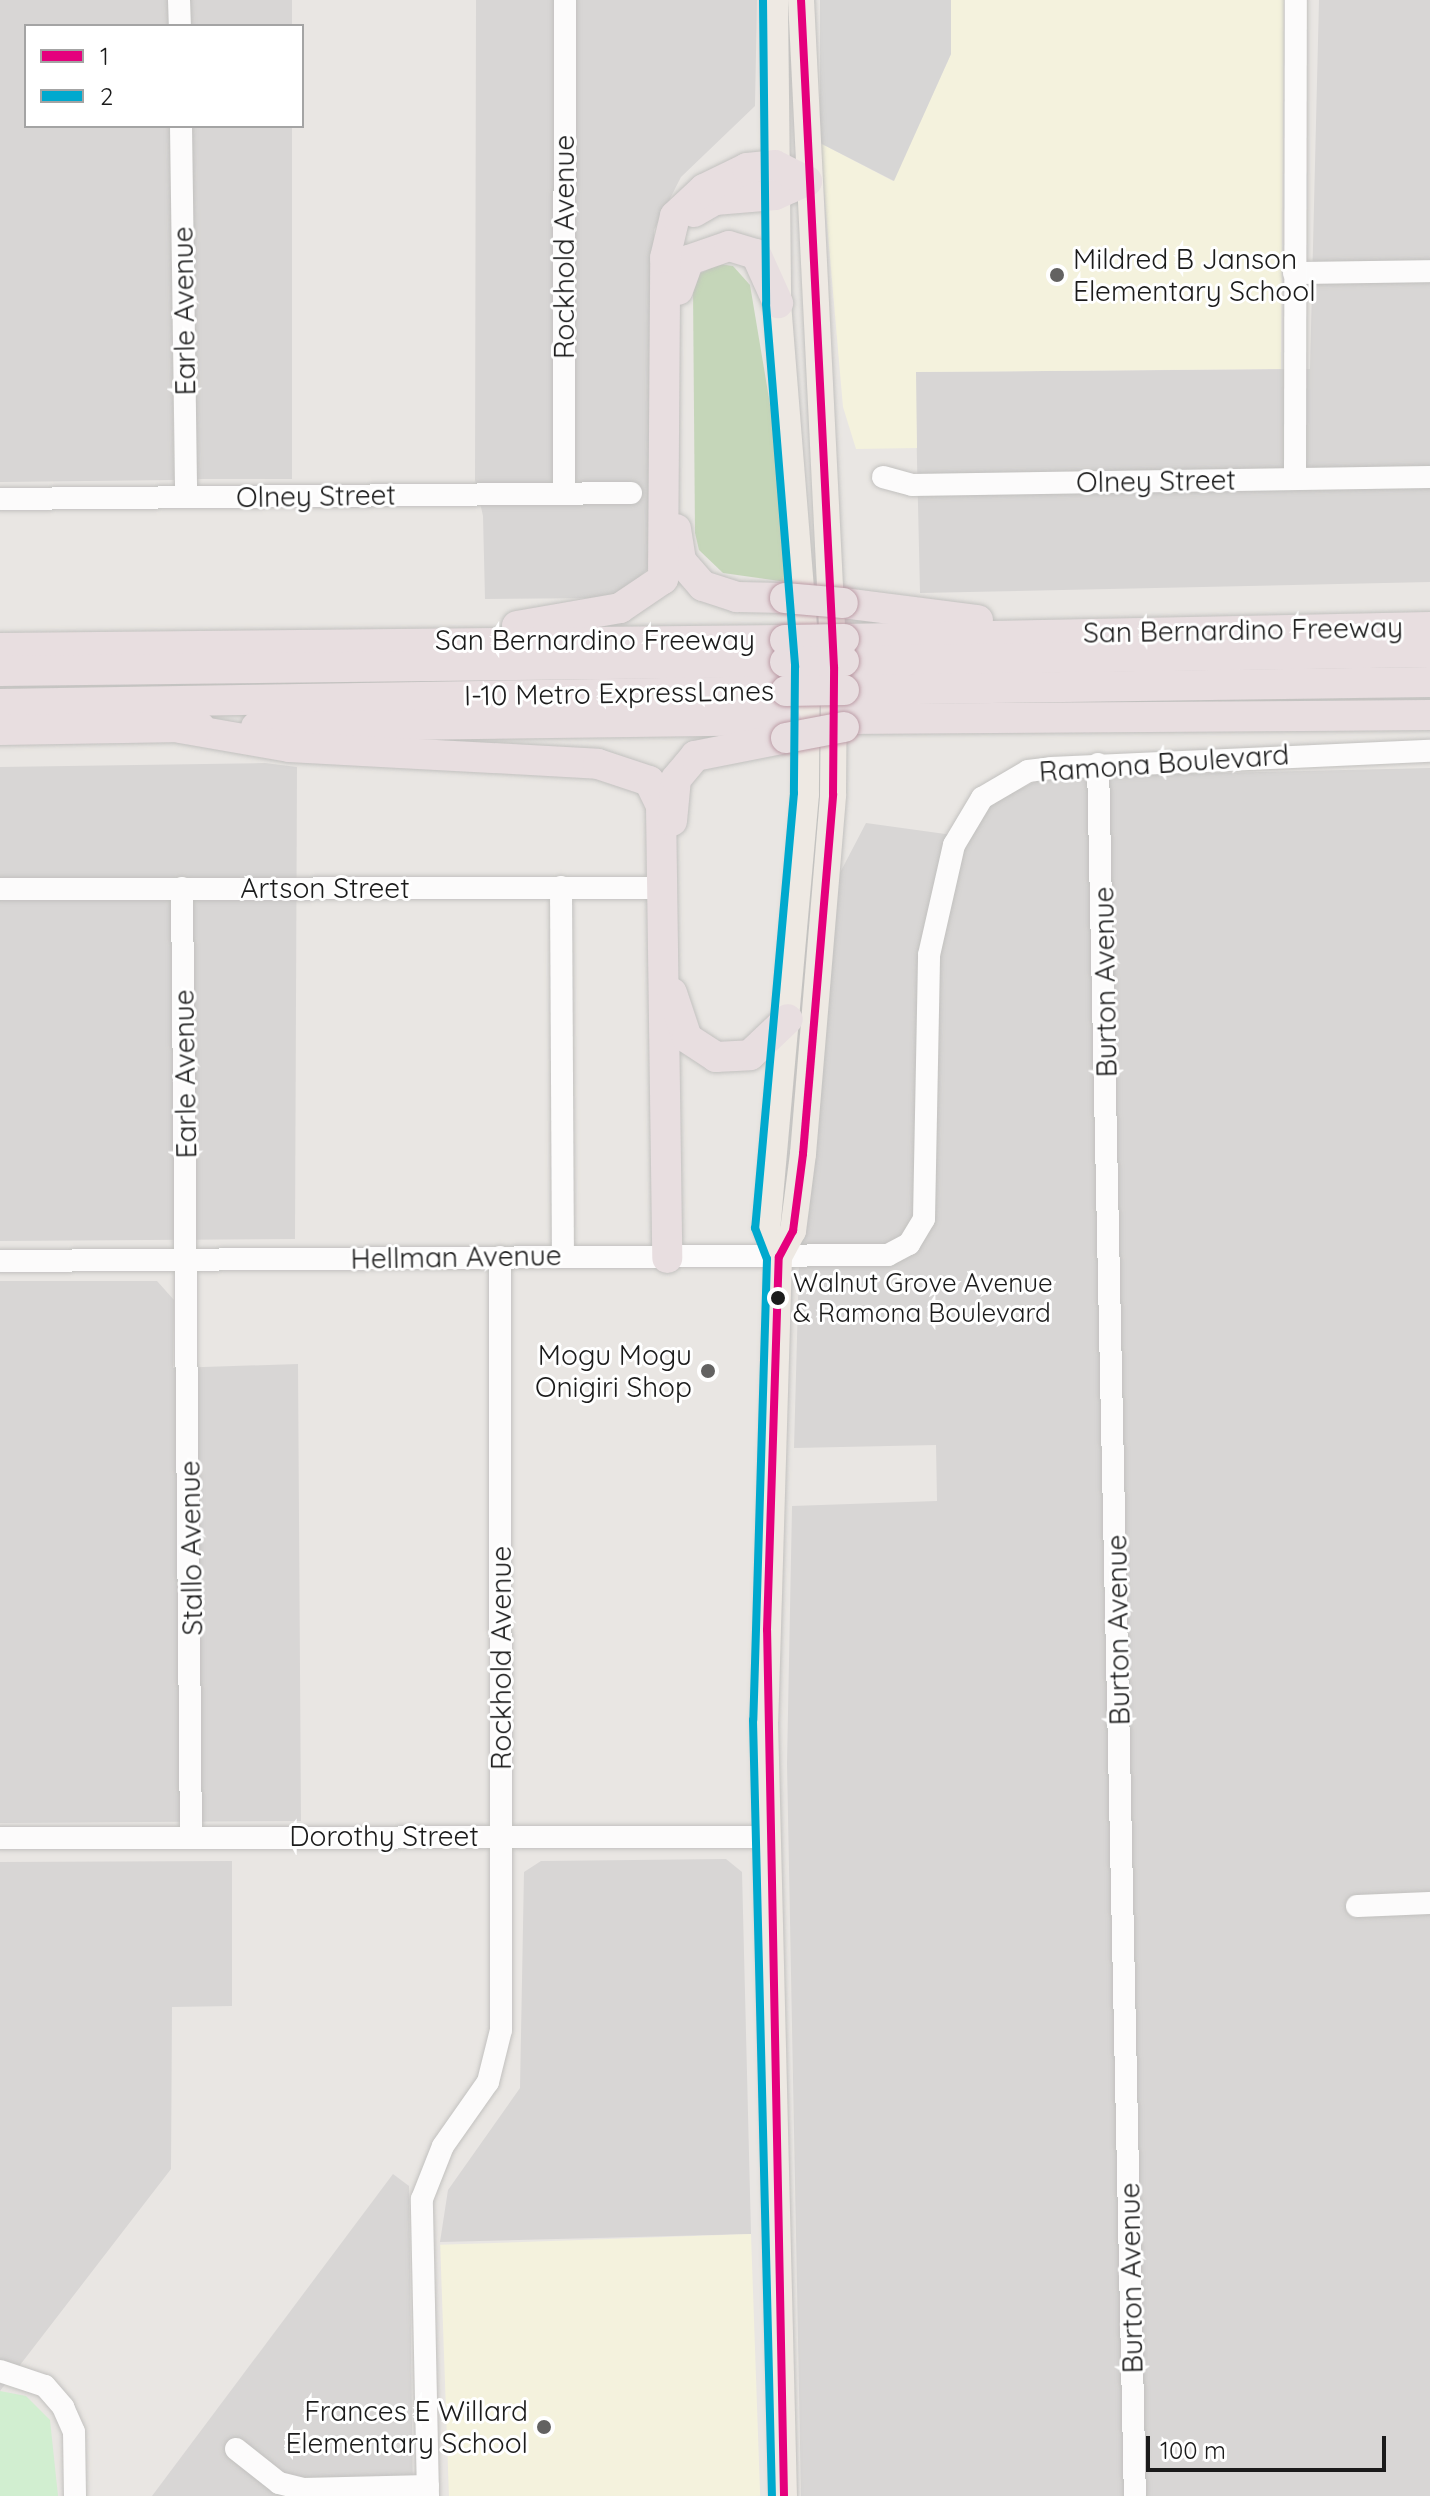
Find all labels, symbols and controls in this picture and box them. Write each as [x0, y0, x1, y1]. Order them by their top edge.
legend [24, 24, 304, 128]
text: 1 [100, 41, 109, 71]
text: 2 [100, 81, 113, 111]
street label: Rockhold Avenue [547, 135, 581, 359]
street label: Earle Avenue [166, 226, 202, 396]
place label: Mildred B Janson Elementary School [1073, 242, 1316, 308]
marker: Mildred B Janson Elementary School [1048, 266, 1066, 284]
street label: Olney Street [1076, 463, 1236, 499]
street label: Olney Street [236, 478, 396, 514]
street label: San Bernardino Freeway [1083, 610, 1403, 650]
street label: San Bernardino Freeway [435, 623, 755, 657]
street label: I-10 Metro ExpressLanes [464, 673, 774, 713]
street label: Ramona Boulevard [1038, 737, 1290, 789]
street label: Artson Street [240, 871, 410, 905]
street label: Burton Avenue [1087, 886, 1123, 1078]
street label: Earle Avenue [167, 989, 203, 1159]
street label: Hellman Avenue [350, 1238, 562, 1276]
place label: Walnut Grove Avenue & Ramona Boulevard [793, 1267, 1053, 1328]
marker: Walnut Grove Avenue & Ramona Boulevard [770, 1290, 786, 1306]
place label: Mogu Mogu Onigiri Shop [535, 1338, 692, 1404]
marker: Mogu Mogu Onigiri Shop [699, 1362, 717, 1380]
street label: Stallo Avenue [173, 1460, 209, 1636]
street label: Burton Avenue [1100, 1534, 1136, 1726]
street label: Rockhold Avenue [484, 1546, 518, 1770]
street label: Dorothy Street [289, 1819, 479, 1853]
street label: Burton Avenue [1113, 2182, 1149, 2374]
place label: Frances E Willard Elementary School [285, 2394, 528, 2460]
marker: Frances E Willard Elementary School [535, 2418, 553, 2436]
scale bar [1150, 2420, 1390, 2470]
text: 100 m [1160, 2435, 1226, 2465]

